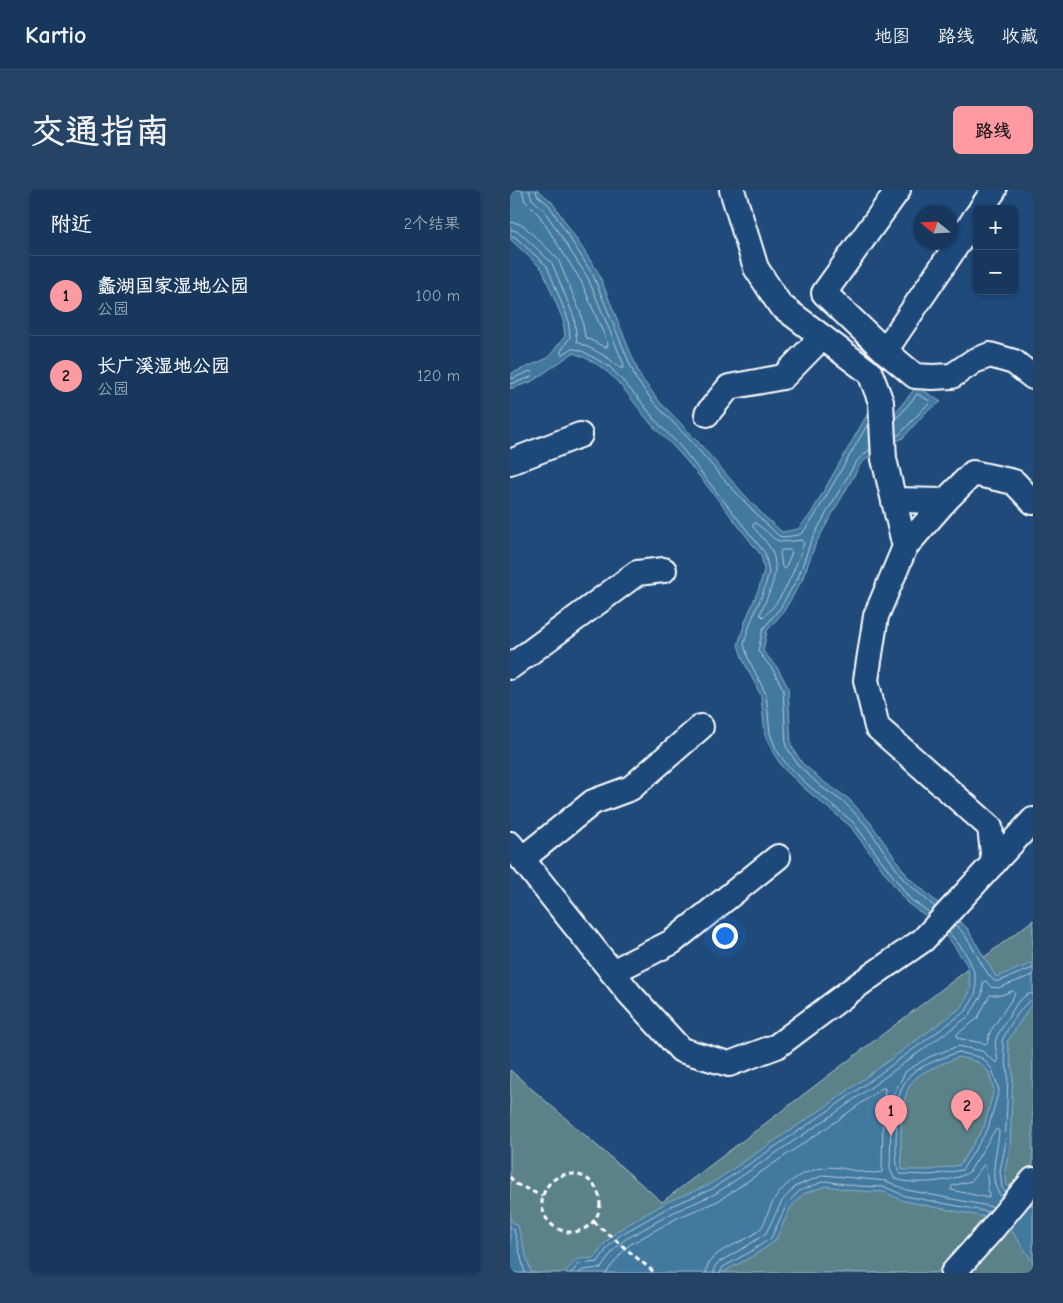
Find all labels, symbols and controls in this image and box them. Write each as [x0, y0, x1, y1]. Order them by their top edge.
text: Kartio [25, 21, 87, 49]
text: 地图 [874, 26, 910, 47]
text: 路线 [938, 26, 974, 47]
text: 收藏 [1002, 26, 1038, 47]
button: 路线 [953, 106, 1033, 154]
text: 交通指南 [30, 111, 170, 152]
north arrow [913, 205, 958, 250]
map controls [973, 205, 1018, 295]
button: + [973, 205, 1018, 250]
text: 附近 [50, 212, 92, 236]
text: 2个结果 [404, 215, 460, 233]
button: − [973, 250, 1018, 295]
text: 蠡湖国家湿地公园 [97, 275, 249, 297]
text: 1 [63, 287, 69, 305]
text: 100 m [416, 287, 460, 305]
text: 公园 [97, 300, 129, 318]
text: 长广溪湿地公园 [97, 355, 230, 377]
text: 2 [62, 367, 70, 385]
text: 120 m [417, 367, 460, 385]
text: 公园 [97, 380, 129, 398]
your location [712, 923, 738, 949]
pin: 2 [951, 1090, 983, 1131]
pin: 1 [875, 1095, 907, 1136]

